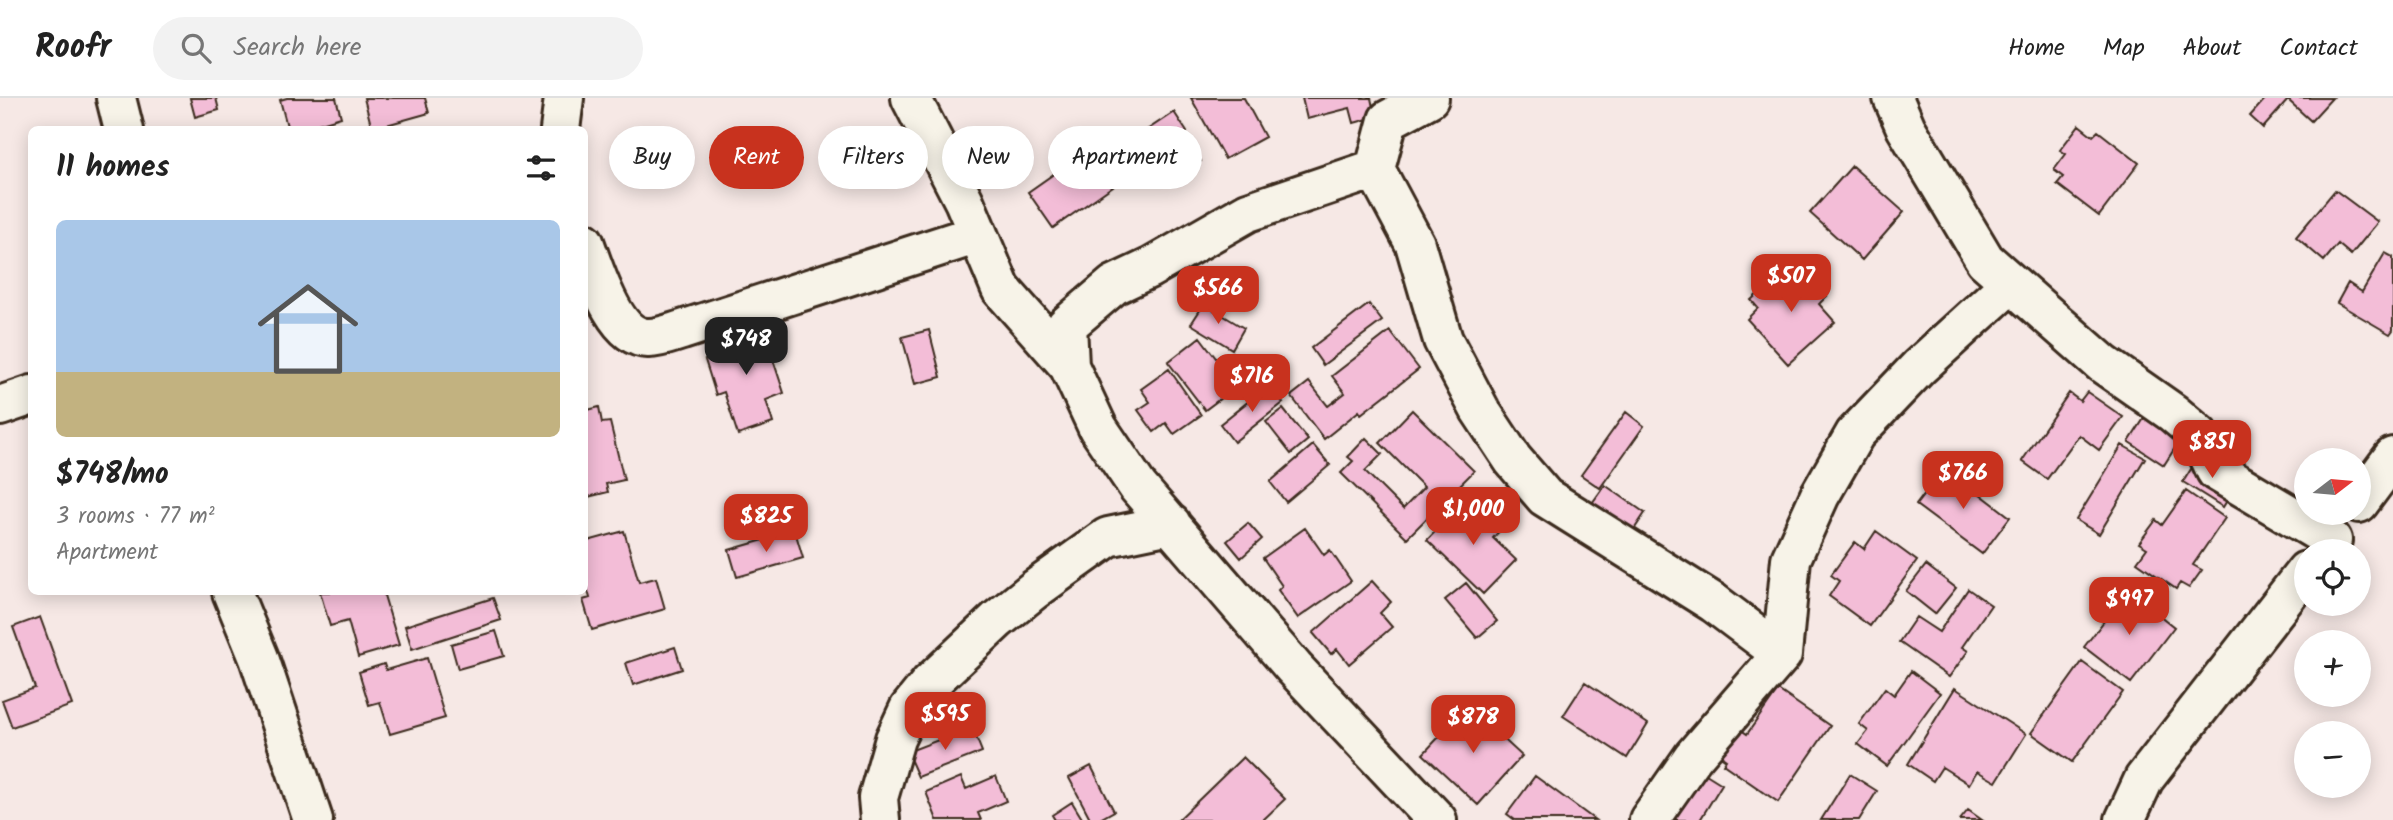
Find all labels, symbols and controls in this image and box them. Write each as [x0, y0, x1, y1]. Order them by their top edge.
search box [153, 17, 643, 80]
text: Roofr [35, 22, 111, 75]
text: Search here [233, 27, 361, 69]
icon: search [177, 29, 215, 67]
text: Home [2008, 29, 2065, 68]
text: Map [2103, 29, 2145, 68]
text: About [2183, 29, 2241, 68]
text: Contact [2279, 29, 2358, 68]
chip: Buy [609, 126, 695, 189]
chip: Rent [709, 126, 804, 189]
chip: Filters [818, 126, 928, 189]
chip: New [942, 126, 1034, 189]
chip: Apartment [1048, 126, 1202, 189]
text: 11 homes [56, 144, 169, 192]
icon: filters [522, 149, 560, 187]
pin: $507 [1750, 254, 1832, 314]
text: $507 [1767, 259, 1815, 295]
icon: home [245, 266, 371, 392]
pin: $566 [1177, 266, 1259, 326]
text: $566 [1193, 271, 1243, 307]
pin: $748 [705, 317, 787, 377]
text: $748 [721, 322, 771, 358]
pin: $716 [1211, 354, 1293, 414]
text: $716 [1230, 359, 1274, 395]
pin: $851 [2171, 420, 2253, 480]
text: $851 [2189, 425, 2235, 461]
north arrow [2294, 448, 2371, 525]
map controls [2294, 448, 2371, 798]
text: $748/mo [56, 451, 169, 499]
pin: $766 [1922, 452, 2004, 511]
text: $766 [1938, 456, 1988, 492]
pin: $1,000 [1416, 488, 1530, 547]
text: $1,000 [1442, 492, 1504, 528]
pin: $825 [725, 494, 807, 554]
text: 3 rooms · 77 m² [56, 499, 215, 535]
text: $825 [740, 499, 792, 535]
text: Apartment [56, 535, 158, 571]
button: locate [2294, 539, 2371, 616]
pin: $997 [2088, 578, 2170, 637]
text: $997 [2105, 582, 2153, 618]
button: + [2294, 630, 2371, 707]
pin: $595 [904, 692, 986, 752]
pin: $878 [1432, 696, 1514, 755]
text: $595 [921, 697, 969, 733]
text: $878 [1447, 700, 1499, 736]
button: − [2294, 721, 2371, 798]

